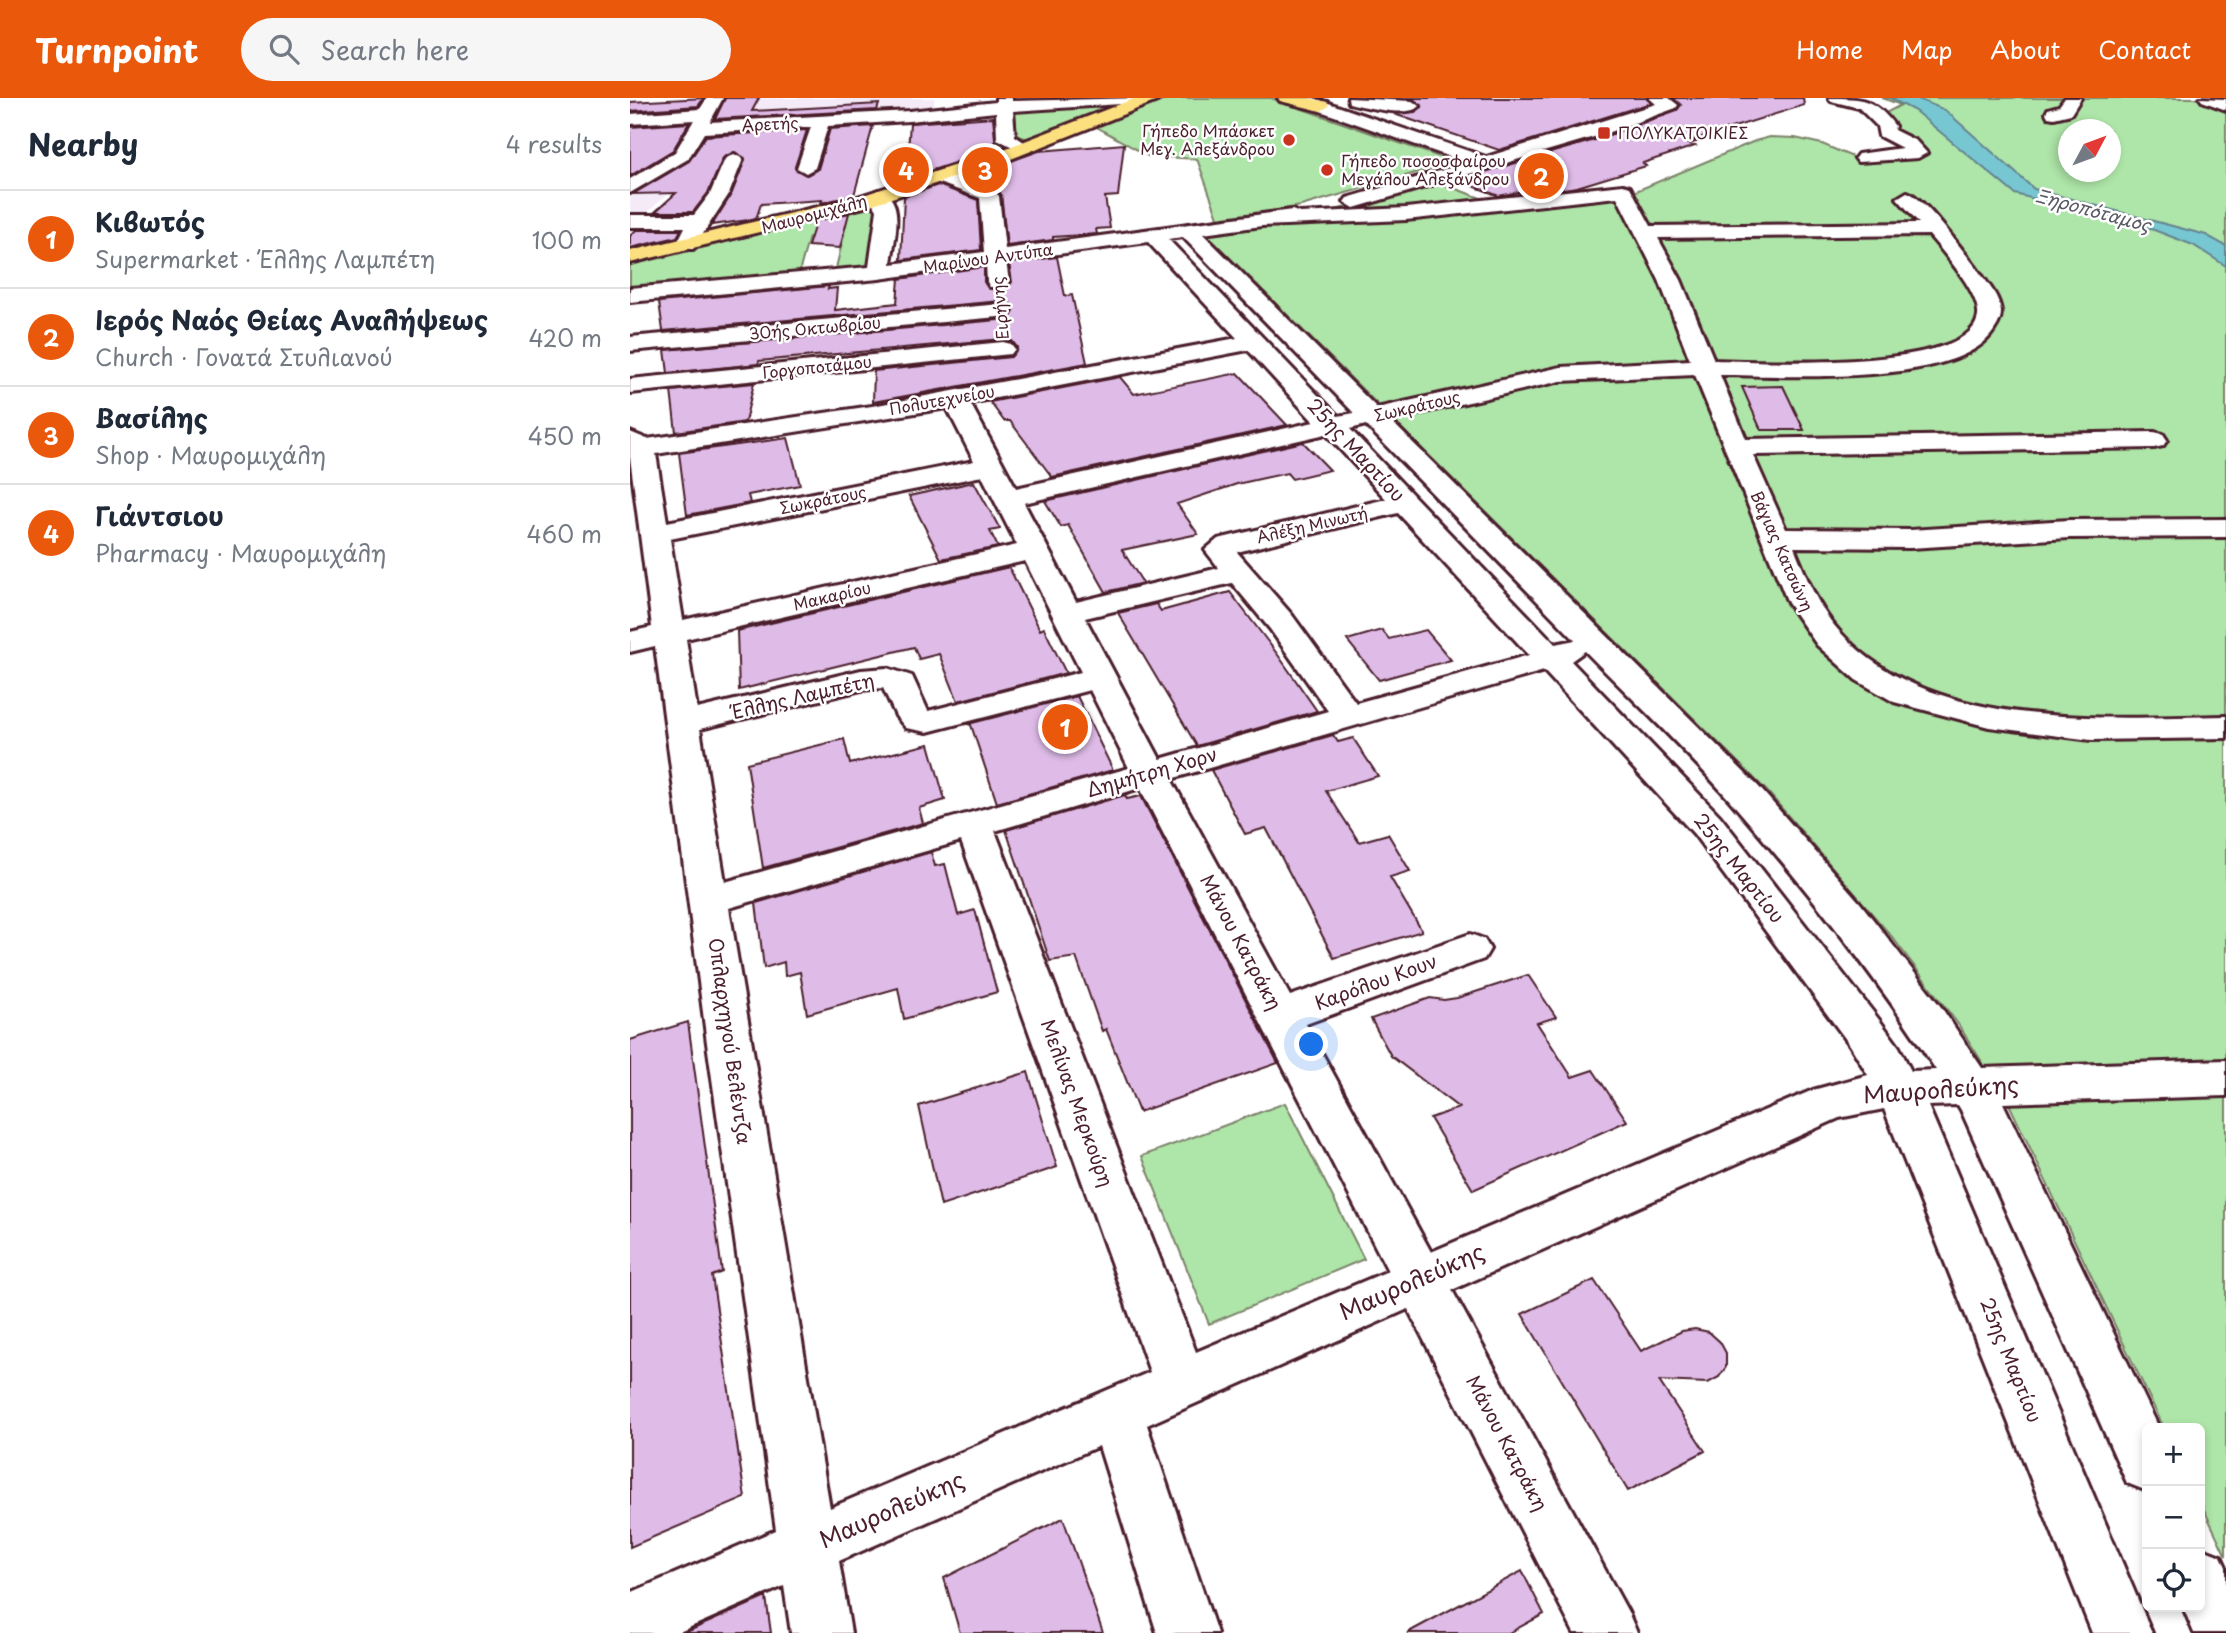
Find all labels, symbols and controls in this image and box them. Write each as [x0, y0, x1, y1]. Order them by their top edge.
search box [241, 18, 731, 81]
text: Turnpoint [35, 24, 199, 74]
icon: search [265, 30, 303, 68]
text: Search here [321, 30, 469, 69]
text: Home [1796, 31, 1863, 67]
text: Map [1901, 31, 1952, 67]
text: About [1990, 31, 2060, 67]
text: Contact [2098, 31, 2191, 67]
street label: Αρετής [741, 110, 799, 136]
place label: Γήπεδο Μπάσκετ Μεγ. Αλεξάνδρου [1140, 118, 1275, 160]
north arrow [2058, 119, 2121, 182]
place label: ΠΟΛΥΚΑΤΟΙΚΙΕΣ [1618, 120, 1748, 144]
text: Nearby [28, 121, 138, 166]
marker: ΠΟΛΥΚΑΤΟΙΚΙΕΣ [1596, 125, 1612, 141]
text: 4 results [506, 126, 602, 161]
marker: Γήπεδο Μπάσκετ Μεγ. Αλεξάνδρου [1281, 132, 1297, 148]
pin: 4 [883, 144, 929, 196]
pin: 3 [962, 144, 1008, 196]
place label: Γήπεδο ποσοσφαίρου Μεγάλου Αλεξάνδρου [1341, 148, 1509, 190]
pin: 2 [1518, 150, 1564, 202]
marker: Γήπεδο ποσοσφαίρου Μεγάλου Αλεξάνδρου [1319, 162, 1335, 178]
water label: Ξηροπόταμος [2033, 181, 2155, 238]
street label: Μαυρομιχάλη [758, 187, 869, 239]
text: Κιβωτός [95, 202, 205, 241]
text: 1 [46, 222, 57, 257]
text: 100 m [532, 222, 602, 257]
street label: Μαρίνου Αντύπα [921, 236, 1055, 278]
text: Supermarket · Έλλης Λαμπέτη [95, 241, 435, 276]
street label: Ειρήνης [984, 276, 1014, 341]
text: Ιερός Ναός Θείας Αναλήψεως [95, 300, 488, 339]
street label: 30ής Οκτωβρίου [748, 309, 882, 345]
text: 2 [43, 320, 59, 355]
text: 420 m [528, 320, 602, 355]
text: Church · Γονατά Στυλιανού [95, 339, 393, 374]
street label: Γοργοποτάμου [761, 348, 873, 384]
street label: Πολυτεχνείου [887, 378, 996, 420]
street label: Σωκράτους [1371, 383, 1462, 427]
street label: 25ης Μαρτίου [1301, 391, 1412, 507]
text: Βασίλης [95, 398, 208, 437]
text: 3 [43, 418, 59, 453]
text: 450 m [528, 418, 602, 453]
text: Shop · Μαυρομιχάλη [95, 437, 326, 472]
street label: Σωκράτους [778, 479, 868, 519]
street label: Βάγιας Κατσώνη [1746, 487, 1820, 615]
text: Γιάντσιου [95, 496, 224, 535]
street label: Αλέξη Μινωτή [1254, 500, 1370, 548]
text: 4 [43, 516, 59, 551]
text: 460 m [527, 516, 602, 551]
text: Pharmacy · Μαυρομιχάλη [95, 535, 386, 570]
street label: Μακαρίου [791, 574, 873, 616]
street label: Έλλης Λαμπέτη [727, 665, 877, 725]
pin: 1 [1042, 701, 1088, 753]
street label: Δημήτρη Χορν [1083, 739, 1220, 803]
street label: 25ης Μαρτίου [1688, 807, 1792, 928]
street label: Μάνου Κατράκη [1194, 869, 1289, 1014]
street label: Οπλαρχηγού Βελέντζα [703, 936, 759, 1146]
street label: Καρόλου Κουν [1310, 946, 1441, 1016]
street label: Μελίνας Μερκούρη [1035, 1015, 1121, 1190]
your location [1294, 1027, 1328, 1061]
street label: Μαυρολεύκης [1862, 1066, 2020, 1111]
street label: Μαυρολεύκης [1333, 1233, 1490, 1328]
street label: 25ης Μαρτίου [1974, 1293, 2050, 1426]
street label: Μάνου Κατράκη [1460, 1370, 1555, 1515]
map controls [2142, 1423, 2205, 1612]
button: + [2142, 1423, 2205, 1486]
street label: Μαυρολεύκης [813, 1461, 970, 1556]
button: − [2142, 1486, 2205, 1549]
button: locate [2142, 1549, 2205, 1612]

